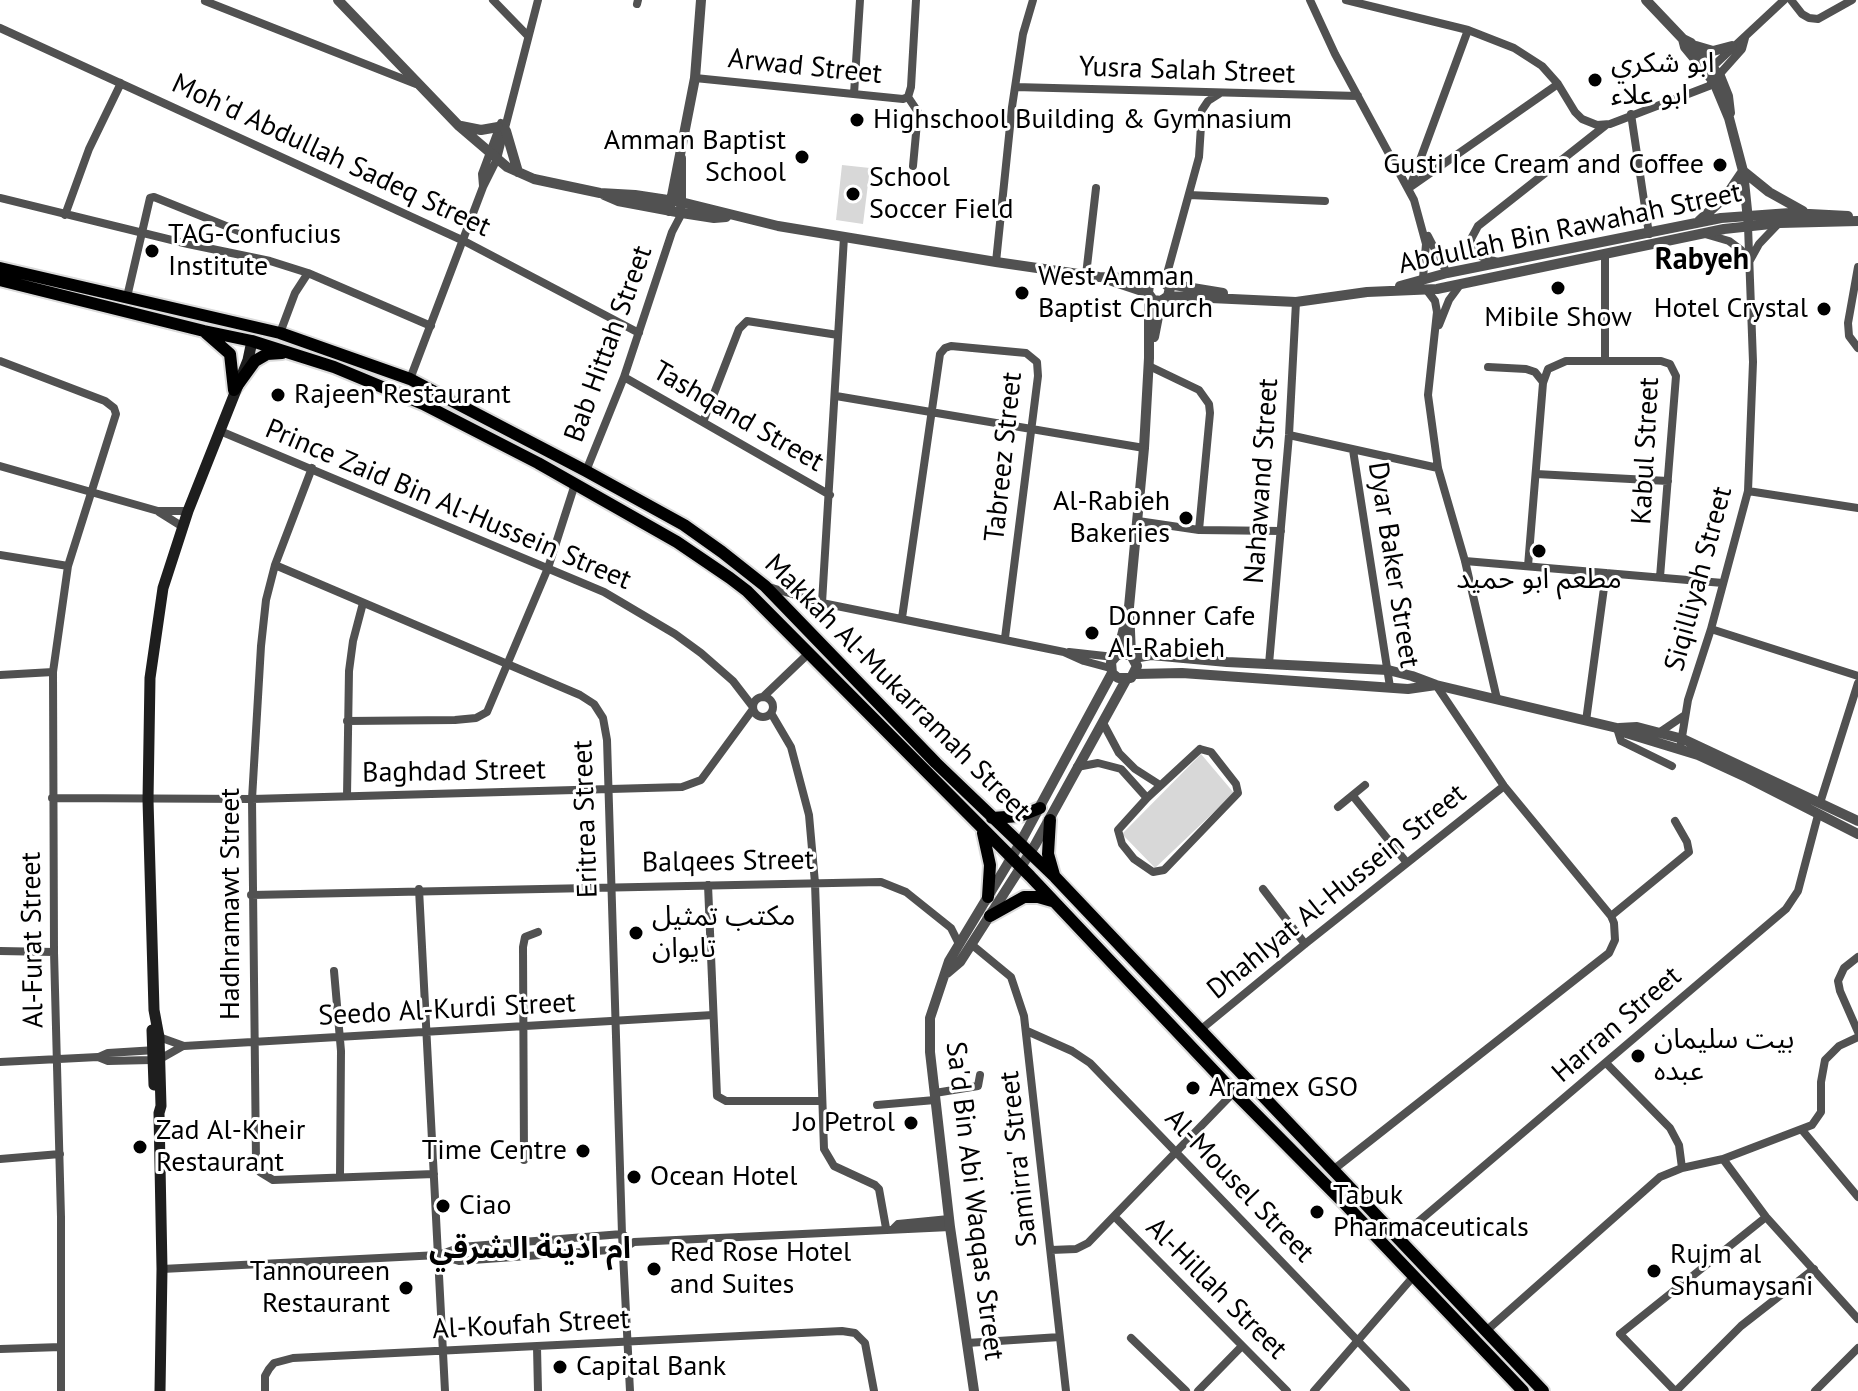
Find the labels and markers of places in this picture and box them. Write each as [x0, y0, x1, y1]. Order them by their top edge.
place label: ابو شكري ابو علاء [1611, 47, 1714, 113]
marker: ابو شكري ابو علاء [1586, 71, 1604, 89]
place label: Highschool Building & Gymnasium [873, 103, 1292, 137]
marker: Highschool Building & Gymnasium [848, 111, 866, 129]
place label: Amman Baptist School [604, 124, 786, 190]
marker: Amman Baptist School [793, 148, 811, 166]
place label: Gusti Ice Cream and Coffee [1383, 148, 1704, 182]
marker: Gusti Ice Cream and Coffee [1711, 156, 1729, 174]
place label: School Soccer Field [869, 161, 1014, 227]
marker: School Soccer Field [844, 185, 862, 203]
place label: TAG-Confucius Institute [168, 218, 341, 284]
marker: TAG-Confucius Institute [143, 242, 161, 260]
place label: West Amman Baptist Church [1038, 260, 1213, 326]
marker: Mibile Show [1549, 279, 1567, 297]
marker: West Amman Baptist Church [1013, 284, 1031, 302]
place label: Hotel Crystal [1654, 292, 1808, 326]
marker: Hotel Crystal [1815, 300, 1833, 318]
place label: Mibile Show [1484, 301, 1632, 335]
place label: Rajeen Restaurant [294, 378, 511, 412]
marker: Rajeen Restaurant [269, 386, 287, 404]
place label: Al-Rabieh Bakeries [1053, 485, 1170, 551]
marker: Al-Rabieh Bakeries [1177, 509, 1195, 527]
marker: مطعم ابو حميد [1530, 542, 1548, 560]
place label: مطعم ابو حميد [1456, 563, 1622, 597]
place label: Donner Cafe Al-Rabieh [1108, 600, 1255, 666]
marker: Donner Cafe Al-Rabieh [1083, 624, 1101, 642]
place label: مكتب تمثيل تايوان [652, 900, 795, 966]
marker: مكتب تمثيل تايوان [627, 924, 645, 942]
place label: بيت سليمان عبده [1654, 1023, 1794, 1089]
marker: بيت سليمان عبده [1629, 1047, 1647, 1065]
place label: Aramex GSO [1209, 1071, 1358, 1105]
marker: Aramex GSO [1184, 1079, 1202, 1097]
place label: Jo Petrol [793, 1106, 895, 1140]
place label: Zad Al-Kheir Restaurant [156, 1114, 305, 1180]
marker: Jo Petrol [902, 1114, 920, 1132]
place label: Time Centre [422, 1134, 567, 1168]
marker: Zad Al-Kheir Restaurant [131, 1138, 149, 1156]
marker: Time Centre [574, 1142, 592, 1160]
place label: Ocean Hotel [650, 1160, 797, 1194]
marker: Ocean Hotel [625, 1168, 643, 1186]
place label: Tabuk Pharmaceuticals [1333, 1179, 1529, 1245]
place label: Ciao [459, 1189, 511, 1223]
marker: Ciao [434, 1197, 452, 1215]
marker: Tabuk Pharmaceuticals [1308, 1203, 1326, 1221]
place label: Red Rose Hotel and Suites [670, 1236, 851, 1302]
place label: Rujm al Shumaysani [1670, 1238, 1813, 1304]
place label: Tannoureen Restaurant [250, 1255, 390, 1321]
marker: Red Rose Hotel and Suites [645, 1260, 663, 1278]
marker: Rujm al Shumaysani [1645, 1262, 1663, 1280]
marker: Tannoureen Restaurant [397, 1279, 415, 1297]
place label: Capital Bank [576, 1350, 726, 1384]
marker: Capital Bank [551, 1358, 569, 1376]

